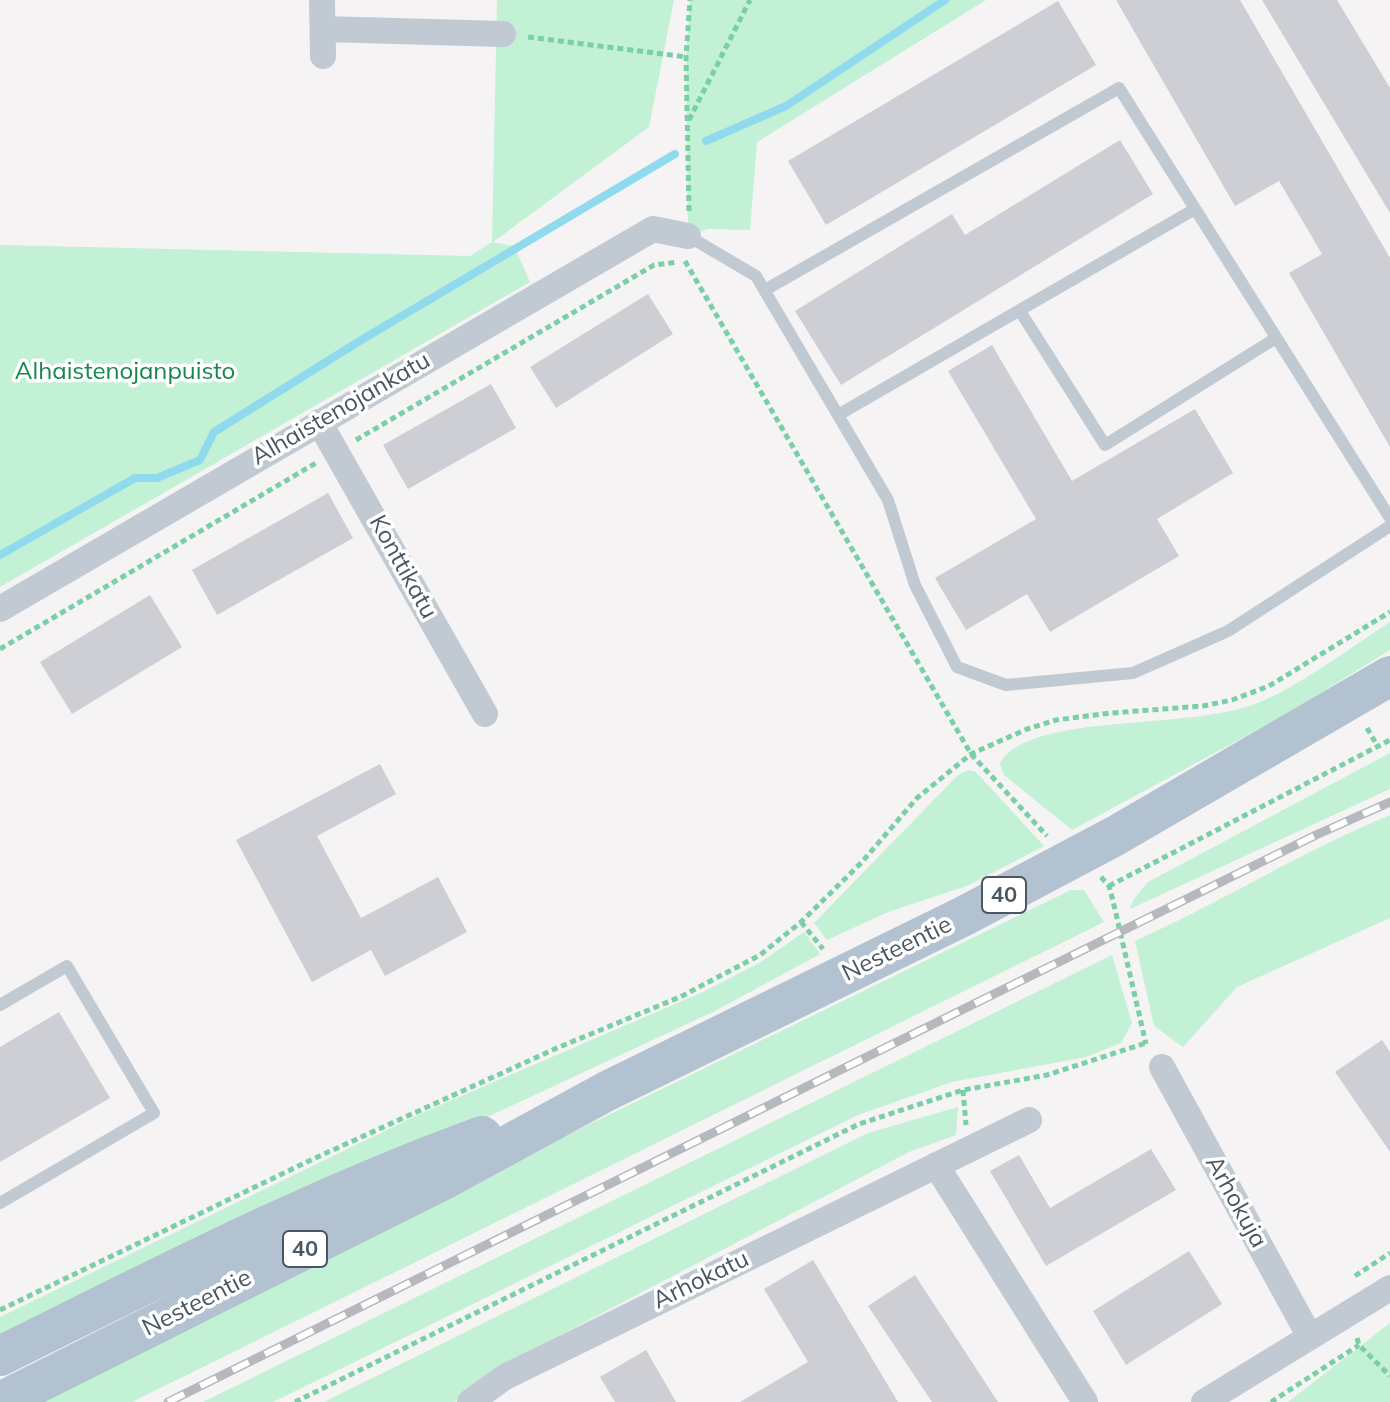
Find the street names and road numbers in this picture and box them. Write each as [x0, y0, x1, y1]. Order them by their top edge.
street label: Alhaistenojankatu [247, 346, 435, 472]
street label: Konttikatu [363, 510, 443, 624]
road number: 40 [982, 877, 1026, 913]
street label: Nesteentie [837, 910, 957, 988]
street label: Arhokuja [1199, 1151, 1273, 1253]
road number: 40 [283, 1231, 327, 1267]
street label: Arhokatu [648, 1244, 754, 1316]
street label: Nesteentie [138, 1263, 256, 1343]

